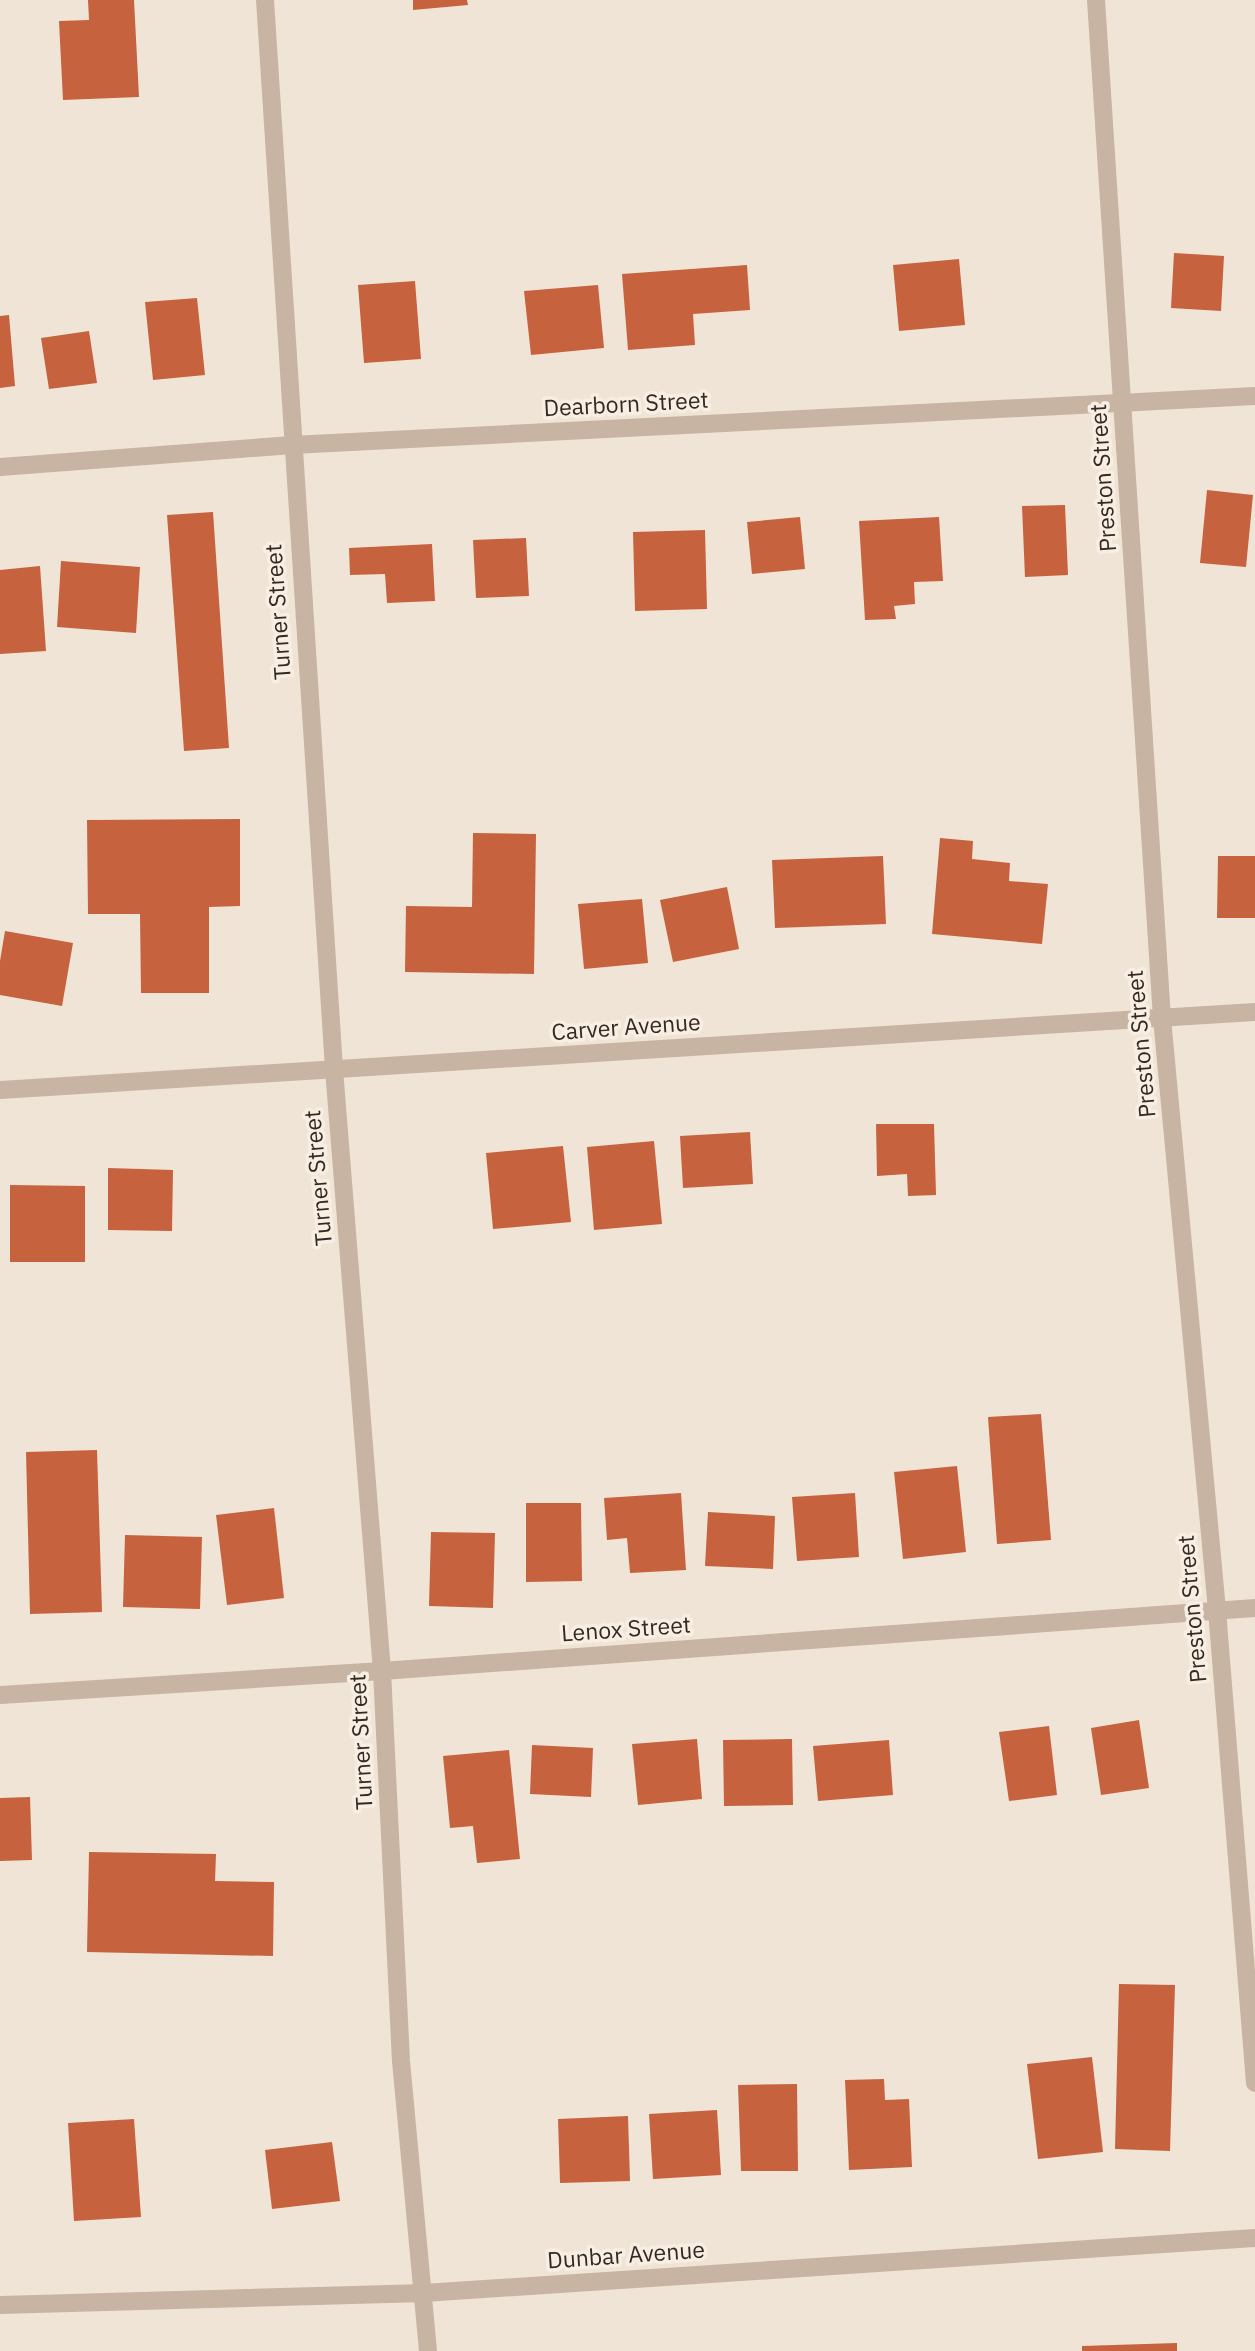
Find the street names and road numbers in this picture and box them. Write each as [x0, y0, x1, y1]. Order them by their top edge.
street label: Dearborn Street [543, 384, 709, 422]
street label: Preston Street [1082, 403, 1122, 553]
street label: Turner Street [257, 543, 297, 681]
street label: Preston Street [1119, 969, 1161, 1119]
street label: Carver Avenue [550, 1006, 702, 1046]
street label: Turner Street [296, 1109, 338, 1247]
street label: Preston Street [1170, 1534, 1212, 1684]
street label: Lenox Street [560, 1609, 692, 1647]
street label: Turner Street [341, 1673, 379, 1811]
street label: Dunbar Avenue [546, 2234, 706, 2274]

